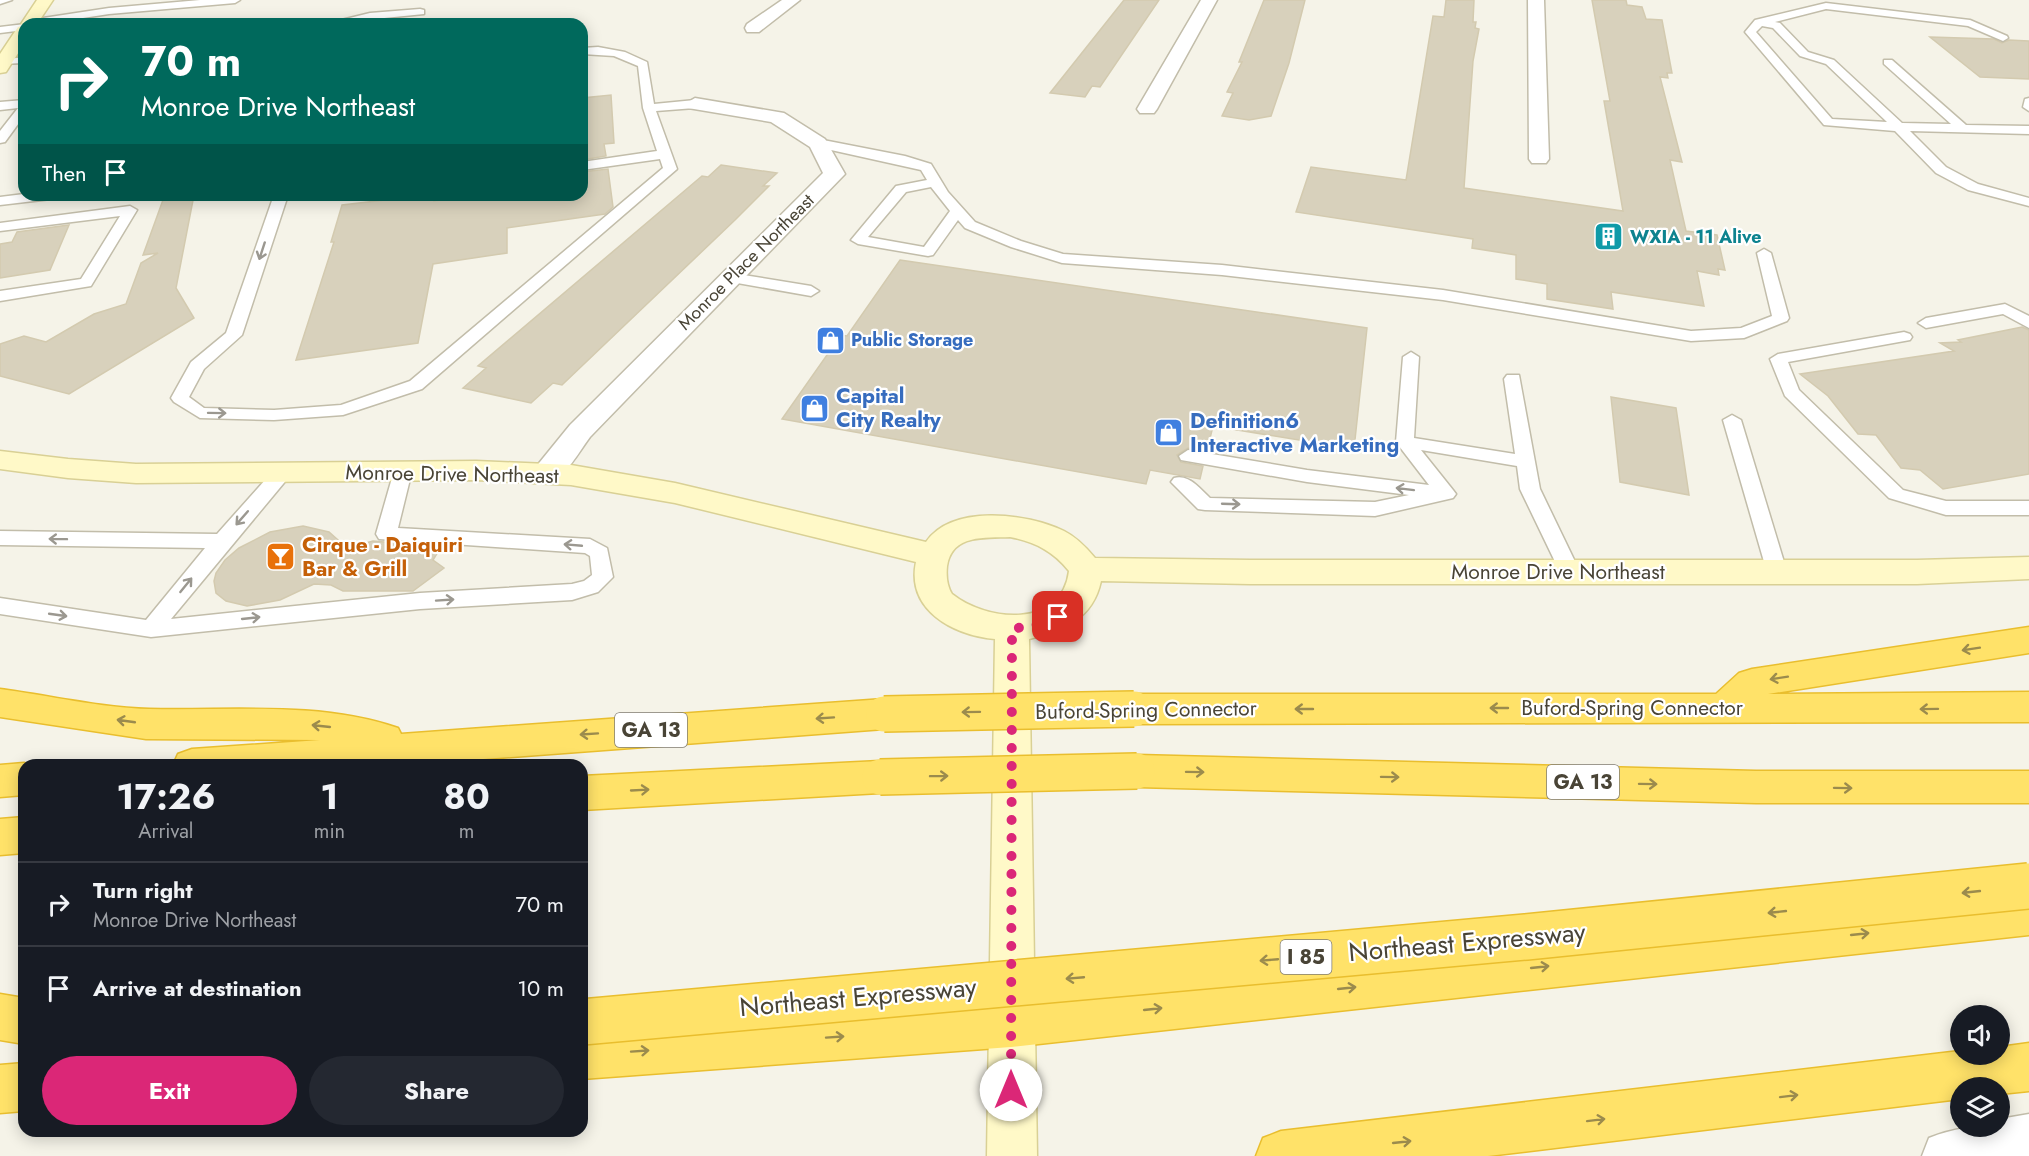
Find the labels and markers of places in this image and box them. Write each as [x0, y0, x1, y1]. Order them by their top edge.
building icon: WXIA - 11 Alive [1593, 221, 1625, 253]
place label: WXIA - 11 Alive [1630, 224, 1762, 250]
shop icon: Public Storage [814, 324, 846, 356]
place label: Public Storage [851, 327, 973, 353]
place label: Capital City Realty [836, 381, 942, 435]
shop icon: Capital City Realty [799, 392, 831, 424]
place label: Definition6 Interactive Marketing [1190, 406, 1399, 460]
shop icon: Definition6 Interactive Marketing [1153, 417, 1185, 449]
place label: Cirque - Daiquiri Bar & Grill [302, 530, 463, 584]
bar icon: Cirque - Daiquiri Bar & Grill [265, 541, 297, 573]
pin [1032, 591, 1083, 642]

